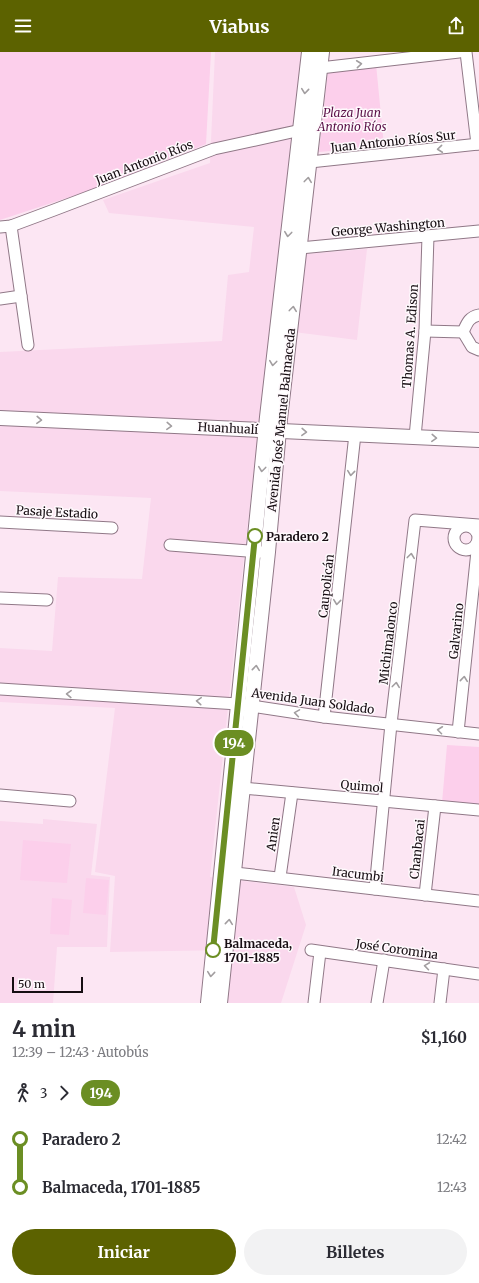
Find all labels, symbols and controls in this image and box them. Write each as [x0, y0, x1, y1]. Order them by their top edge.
icon: menu [12, 15, 34, 37]
text: Viabus [209, 15, 270, 38]
icon: share [445, 15, 467, 37]
one-way arrow [356, 59, 362, 68]
one-way arrow [301, 88, 310, 94]
park label: Plaza Juan Antonio Ríos [317, 105, 386, 134]
street label: Juan Antonio Ríos Sur [329, 127, 457, 155]
street label: Juan Antonio Ríos [92, 136, 195, 188]
one-way arrow [437, 144, 443, 153]
one-way arrow [303, 177, 312, 183]
street label: George Washington [331, 215, 445, 239]
one-way arrow [284, 231, 293, 237]
street label: Thomas A. Edison [399, 283, 421, 389]
one-way arrow [288, 306, 297, 312]
street label: Avenida José Manuel Balmaceda [264, 327, 298, 514]
one-way arrow [269, 360, 278, 366]
one-way arrow [36, 415, 42, 424]
street label: Huanhualí [197, 419, 260, 437]
one-way arrow [166, 421, 172, 430]
one-way arrow [301, 428, 307, 437]
one-way arrow [431, 434, 437, 442]
one-way arrow [258, 466, 267, 472]
one-way arrow [347, 470, 356, 476]
street label: Pasaje Estadio [16, 502, 98, 522]
marker: Paradero 2 [247, 528, 263, 544]
place label: Paradero 2 [266, 529, 329, 544]
street label: Caupolicán [315, 553, 337, 619]
one-way arrow [406, 553, 415, 559]
one-way arrow [333, 599, 342, 605]
street label: Michimalonco [375, 601, 401, 685]
street label: Galvarino [446, 602, 466, 660]
one-way arrow [251, 665, 260, 671]
one-way arrow [459, 676, 468, 682]
one-way arrow [391, 682, 400, 688]
street label: Avenida Juan Soldado [250, 685, 375, 717]
one-way arrow [66, 690, 72, 698]
one-way arrow [196, 697, 202, 706]
one-way arrow [294, 709, 300, 718]
one-way arrow [437, 726, 443, 735]
line badge: 194 [211, 730, 257, 756]
text: 194 [223, 734, 245, 752]
street label: Quimol [340, 777, 384, 795]
street label: Anien [263, 816, 283, 853]
street label: Chanbacai [406, 818, 428, 880]
street label: Iracumbi [331, 863, 385, 885]
one-way arrow [224, 919, 233, 926]
place label: Balmaceda, 1701-1885 [224, 936, 292, 965]
street label: José Coromina [354, 936, 440, 962]
marker: Balmaceda, 1701-1885 [205, 942, 221, 958]
one-way arrow [423, 962, 430, 971]
one-way arrow [207, 971, 216, 977]
scale bar [12, 975, 83, 994]
text: 50 m [18, 977, 45, 991]
text: 4 min [12, 1015, 76, 1043]
text: $1,160 [421, 1028, 467, 1047]
text: 12:39 – 12:43 · Autobús [12, 1044, 149, 1061]
icon: walk [12, 1082, 34, 1104]
icon: forward [53, 1082, 75, 1104]
text: 194 [89, 1084, 112, 1102]
text: 3 [40, 1085, 47, 1102]
text: Paradero 2 [42, 1130, 121, 1149]
text: 12:42 [436, 1131, 467, 1148]
text: Balmaceda, 1701-1885 [42, 1178, 200, 1197]
text: 12:43 [437, 1179, 467, 1196]
button: Iniciar [12, 1229, 236, 1275]
button: Billetes [244, 1229, 467, 1275]

